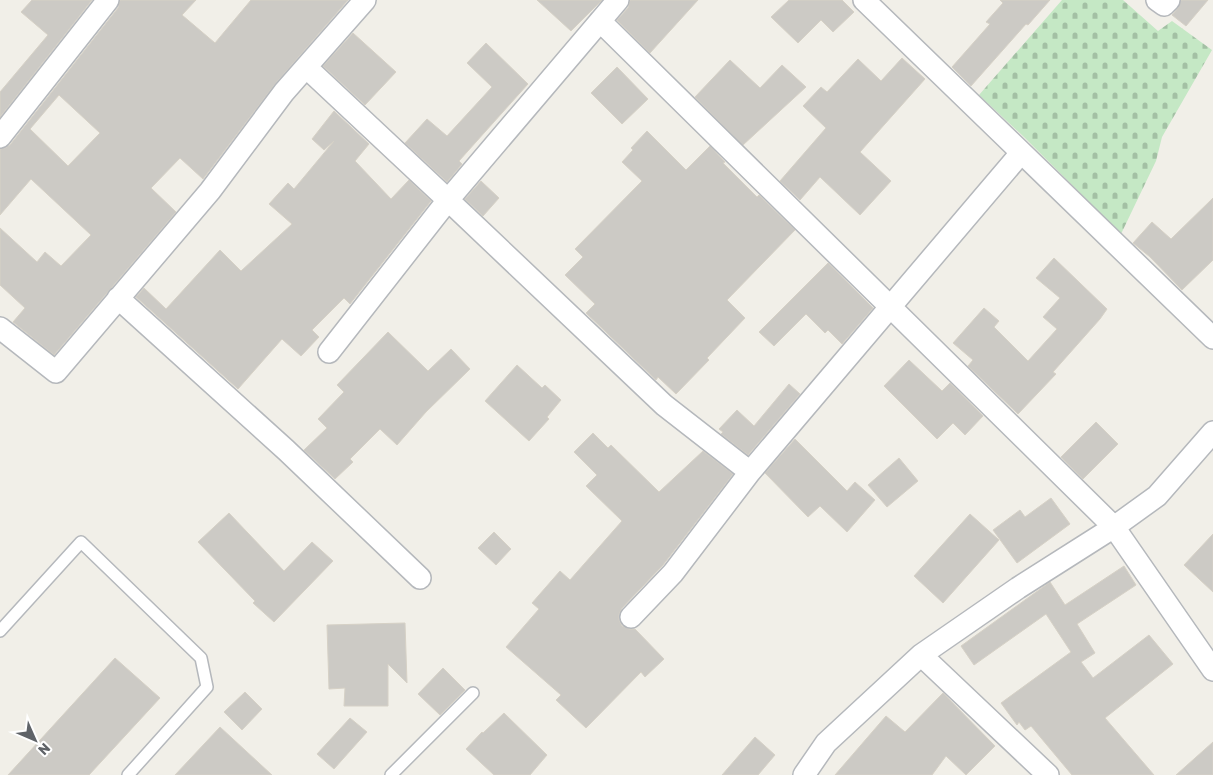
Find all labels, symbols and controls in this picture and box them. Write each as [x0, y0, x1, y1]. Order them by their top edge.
north arrow [10, 715, 60, 765]
text: N [34, 739, 53, 758]

